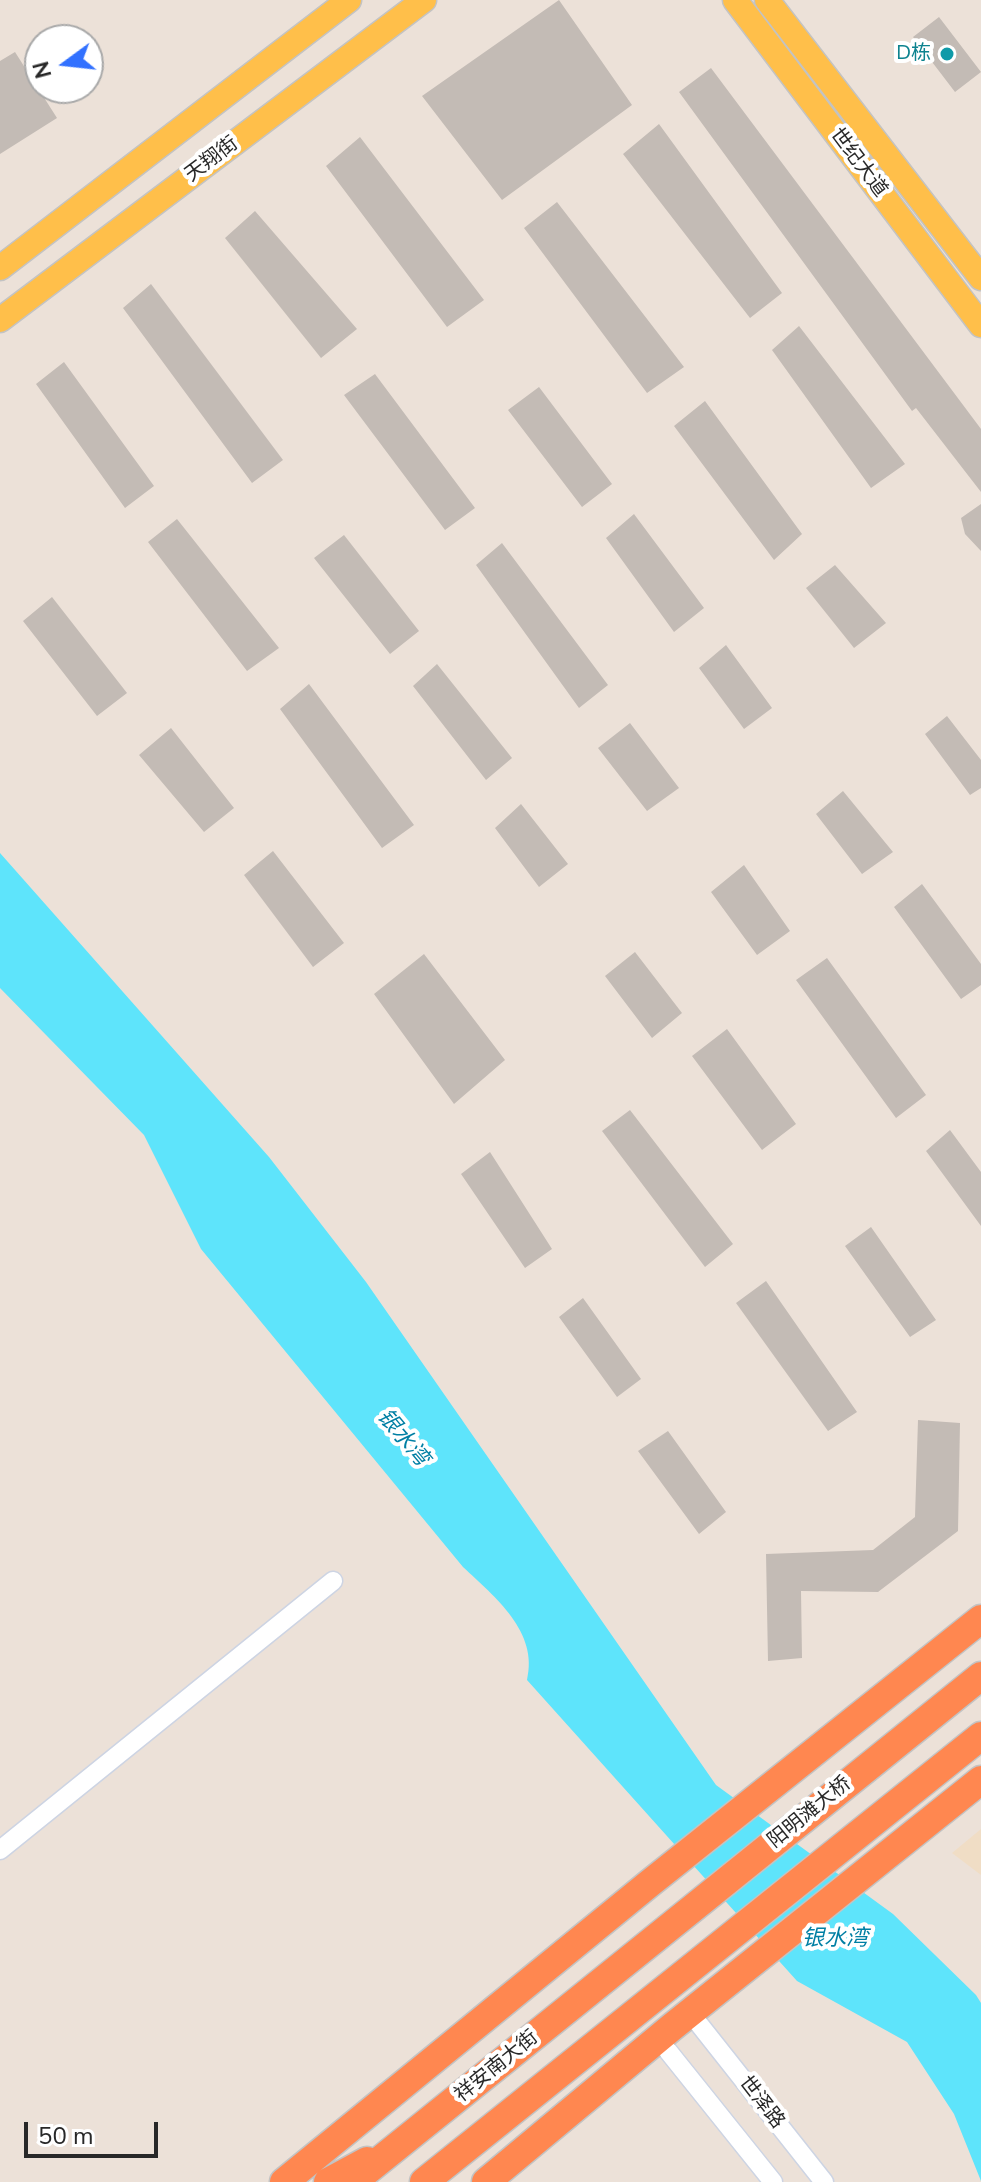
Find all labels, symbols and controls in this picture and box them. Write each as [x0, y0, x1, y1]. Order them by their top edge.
north arrow [24, 24, 104, 104]
place label: D栋 [896, 42, 931, 66]
marker: D栋 [938, 45, 956, 63]
text: N [26, 58, 59, 82]
street label: 世纪大道 [824, 124, 892, 202]
street label: 天翔街 [181, 132, 243, 188]
water label: 银水湾 [371, 1404, 433, 1472]
street label: 阳明滩大桥 [764, 1772, 856, 1854]
water label: 银水湾 [802, 1927, 868, 1953]
street label: 祥安南大街 [451, 2026, 543, 2108]
street label: 世泽路 [733, 2072, 789, 2134]
scale bar [28, 2106, 162, 2156]
text: 50 m [38, 2120, 94, 2152]

